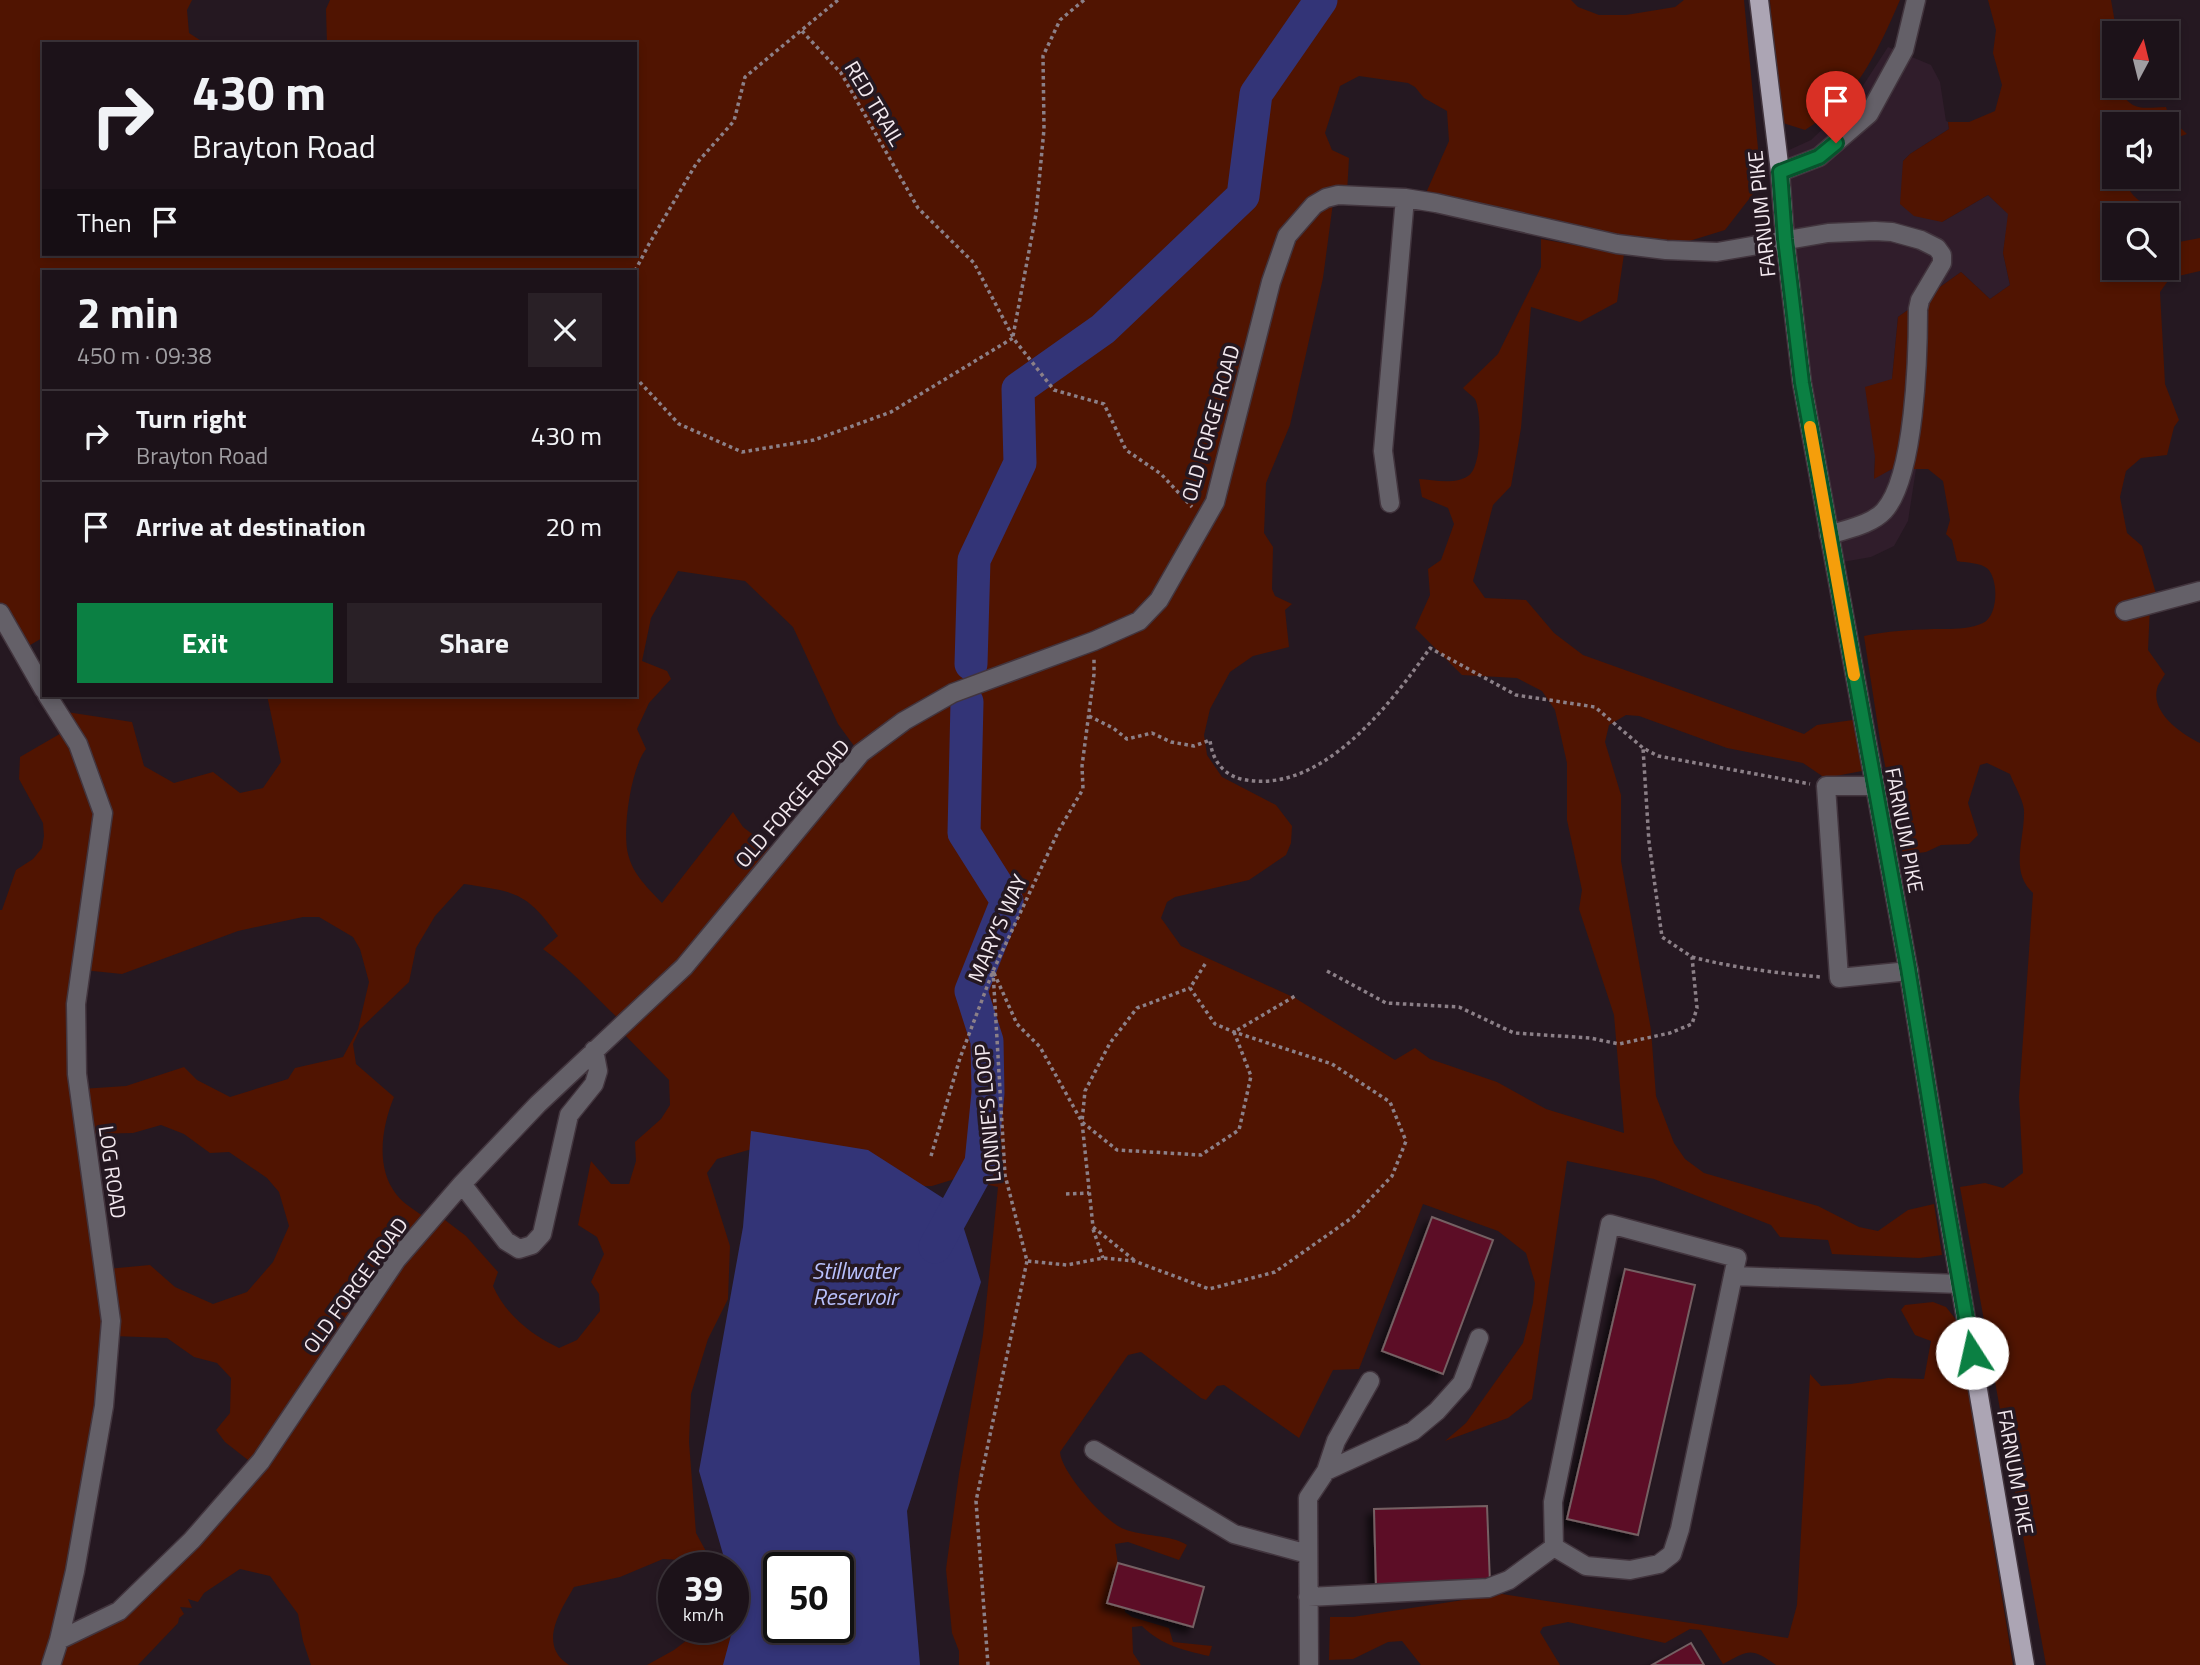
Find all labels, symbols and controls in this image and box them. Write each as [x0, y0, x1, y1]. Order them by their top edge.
north arrow [2102, 21, 2179, 98]
map controls [2102, 21, 2179, 280]
text: 430 m [192, 54, 326, 129]
street label: RED TRAIL [837, 54, 913, 152]
icon: right [77, 70, 168, 161]
pin [1806, 71, 1866, 143]
icon: arrive [1817, 82, 1855, 120]
button: sound [2102, 112, 2179, 189]
text: Brayton Road [192, 122, 376, 170]
street label: FARNUM PIKE [1738, 149, 1784, 279]
text: Then [77, 203, 132, 242]
icon: arrive [146, 203, 184, 241]
button: search [2102, 203, 2179, 280]
text: 2 min [77, 280, 179, 344]
button: close [528, 293, 602, 367]
text: 450 m · 09:38 [77, 338, 212, 373]
street label: OLD FORGE ROAD [1172, 341, 1248, 505]
text: Turn right [136, 399, 247, 438]
text: 430 m [531, 416, 602, 455]
icon: right [77, 417, 115, 455]
text: Brayton Road [136, 438, 268, 473]
text: Arrive at destination [136, 507, 366, 546]
text: 20 m [545, 507, 602, 546]
icon: arrive [77, 508, 115, 546]
button: Exit [77, 603, 333, 683]
button: Share [347, 603, 602, 683]
street label: OLD FORGE ROAD [727, 732, 857, 874]
street label: FARNUM PIKE [1877, 765, 1933, 895]
street label: MARY'S WAY [959, 868, 1035, 987]
street label: LONNIE'S LOOP [965, 1042, 1009, 1184]
street label: LOG ROAD [91, 1123, 135, 1221]
street label: OLD FORGE ROAD [295, 1210, 415, 1360]
water label: Stillwater Reservoir [812, 1253, 901, 1314]
position arrow [1935, 1316, 2009, 1390]
street label: FARNUM PIKE [1989, 1407, 2043, 1537]
speed limit sign: 50 [763, 1552, 854, 1643]
text: 39 [684, 1561, 723, 1615]
text: km/h [683, 1601, 724, 1628]

